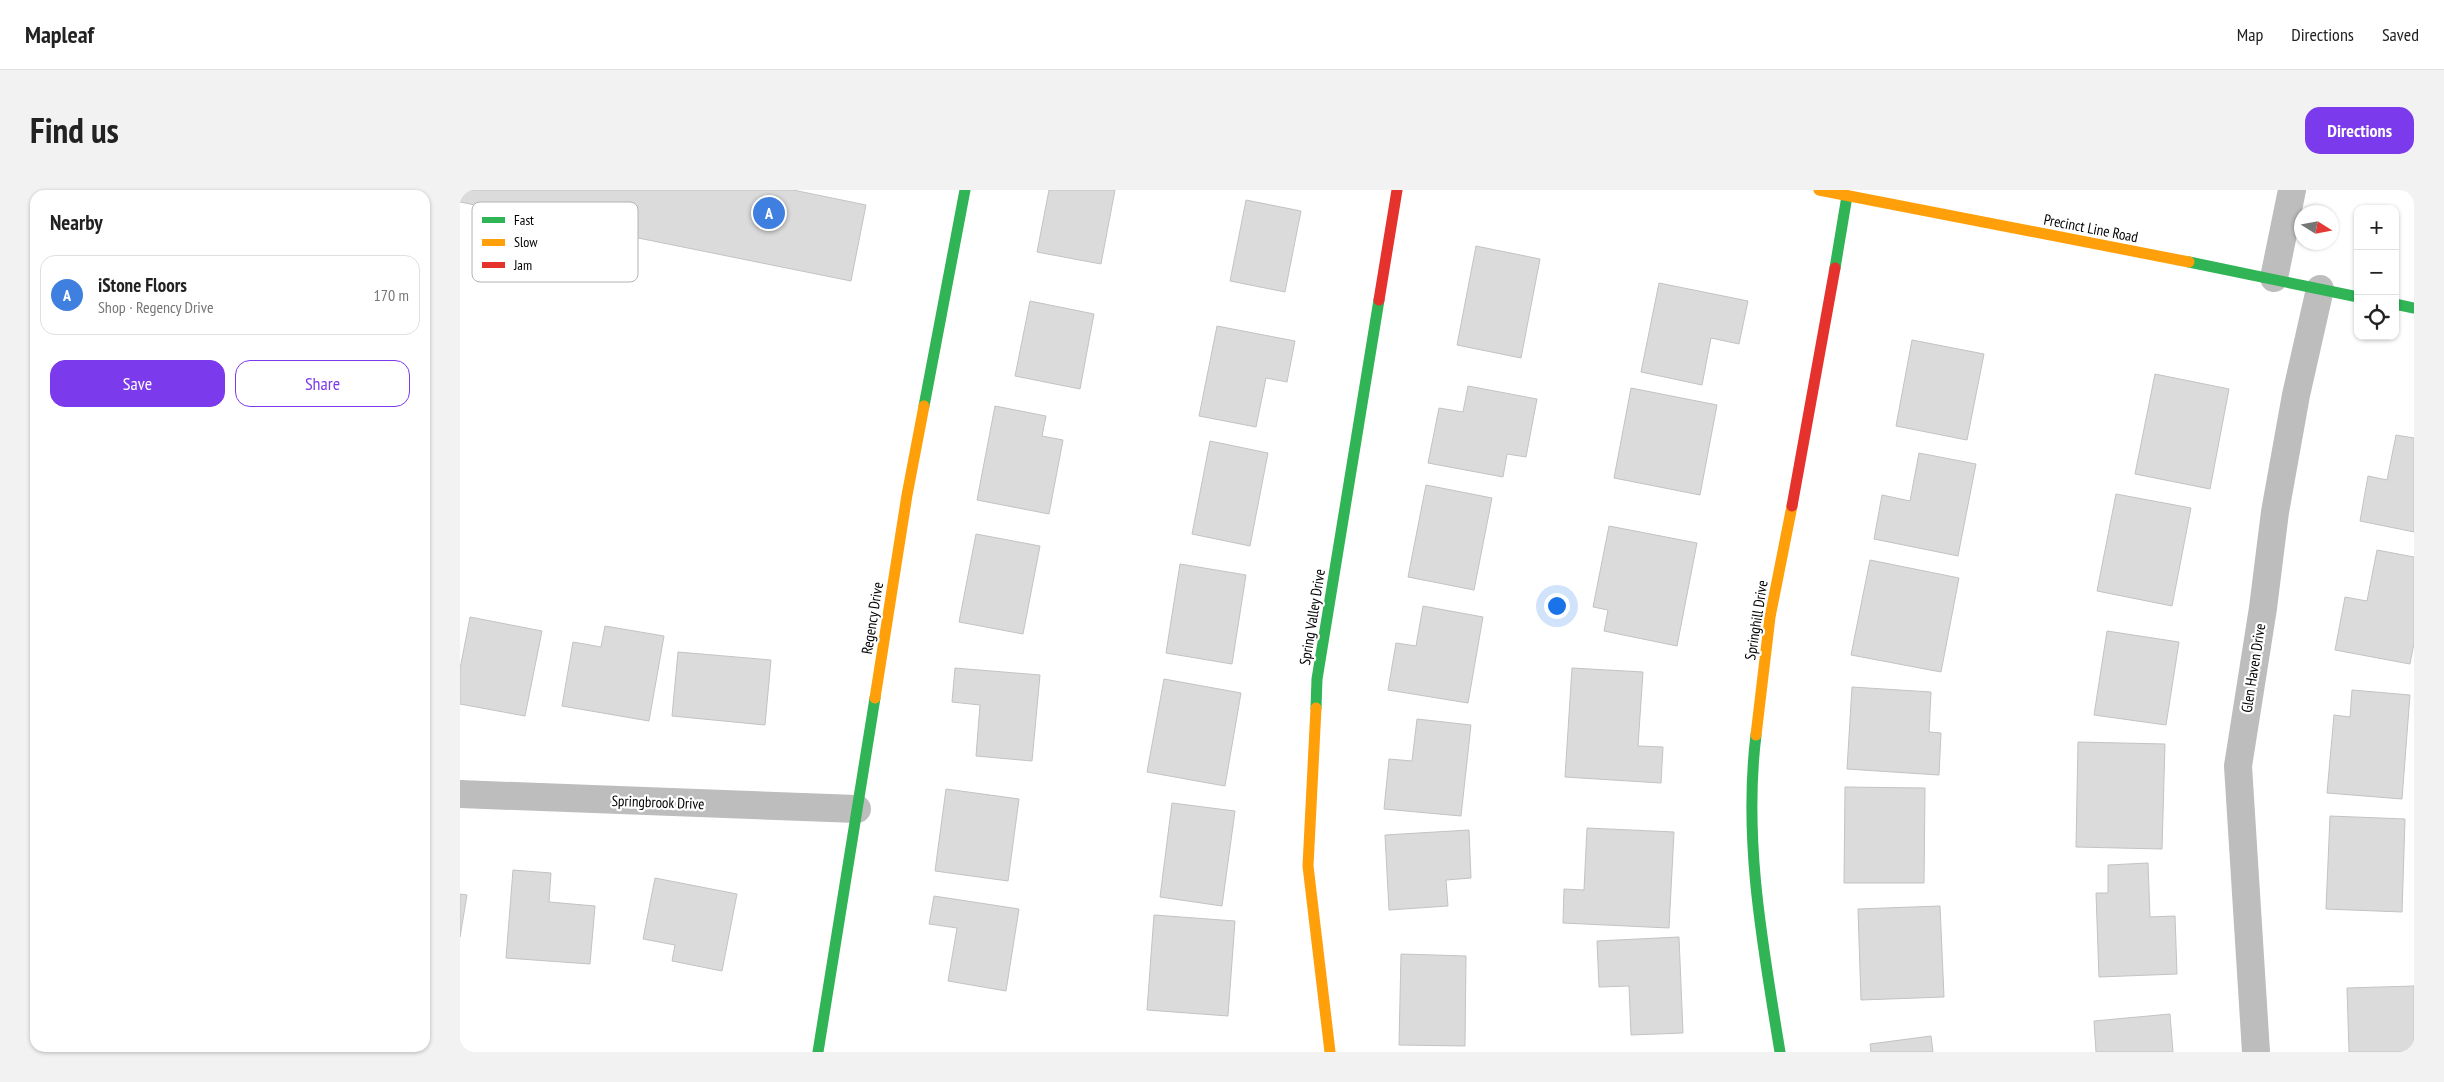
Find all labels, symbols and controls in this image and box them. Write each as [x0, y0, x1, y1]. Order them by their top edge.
text: Mapleaf [25, 19, 94, 50]
text: Map [2237, 23, 2263, 46]
text: Directions [2291, 23, 2354, 46]
text: Saved [2382, 23, 2419, 46]
text: Find us [30, 107, 119, 153]
button: Directions [2305, 107, 2414, 154]
pin: A [753, 194, 785, 232]
legend [472, 202, 638, 282]
north arrow [2294, 205, 2339, 250]
map controls [2354, 205, 2399, 340]
button: + [2354, 205, 2399, 250]
text: Nearby [50, 209, 103, 236]
street label: Precinct Line Road [2042, 210, 2140, 246]
text: Fast [514, 211, 534, 229]
text: Slow [514, 233, 538, 251]
button: − [2354, 250, 2399, 295]
text: Jam [513, 256, 532, 274]
text: iStone Floors [98, 273, 187, 297]
text: A [63, 285, 71, 305]
text: 170 m [374, 285, 409, 305]
button: locate [2354, 295, 2399, 340]
text: Shop · Regency Drive [98, 297, 214, 317]
button: Save [50, 360, 225, 407]
button: Share [235, 360, 410, 407]
street label: Spring Valley Drive [1295, 568, 1329, 666]
street label: Springhill Drive [1740, 579, 1772, 661]
street label: Regency Drive [857, 581, 887, 655]
your location [1544, 593, 1570, 619]
street label: Glen Haven Drive [2237, 622, 2269, 714]
street label: Springbrook Drive [611, 791, 705, 813]

